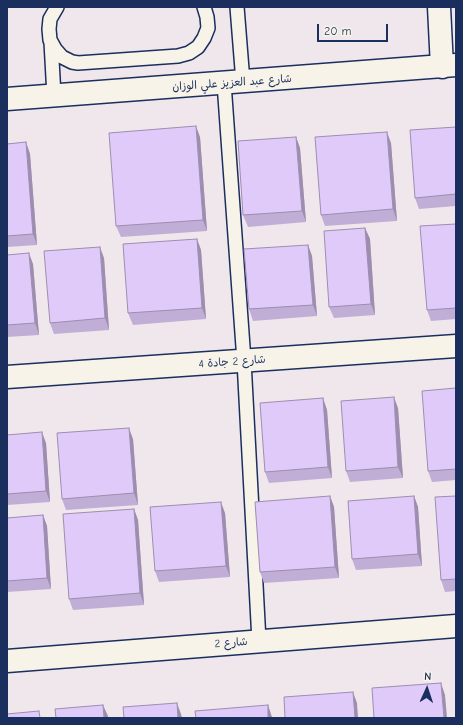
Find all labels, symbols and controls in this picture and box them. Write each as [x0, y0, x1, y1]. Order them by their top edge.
scale bar [319, 16, 390, 42]
text: 20 m [324, 24, 352, 38]
street label: شارع عبد العزيز علي الوزان [172, 72, 292, 94]
street label: شارع 2 جادة 4 [198, 353, 266, 371]
street label: شارع 2 [214, 635, 248, 651]
north arrow [407, 669, 447, 709]
text: N [424, 670, 432, 683]

